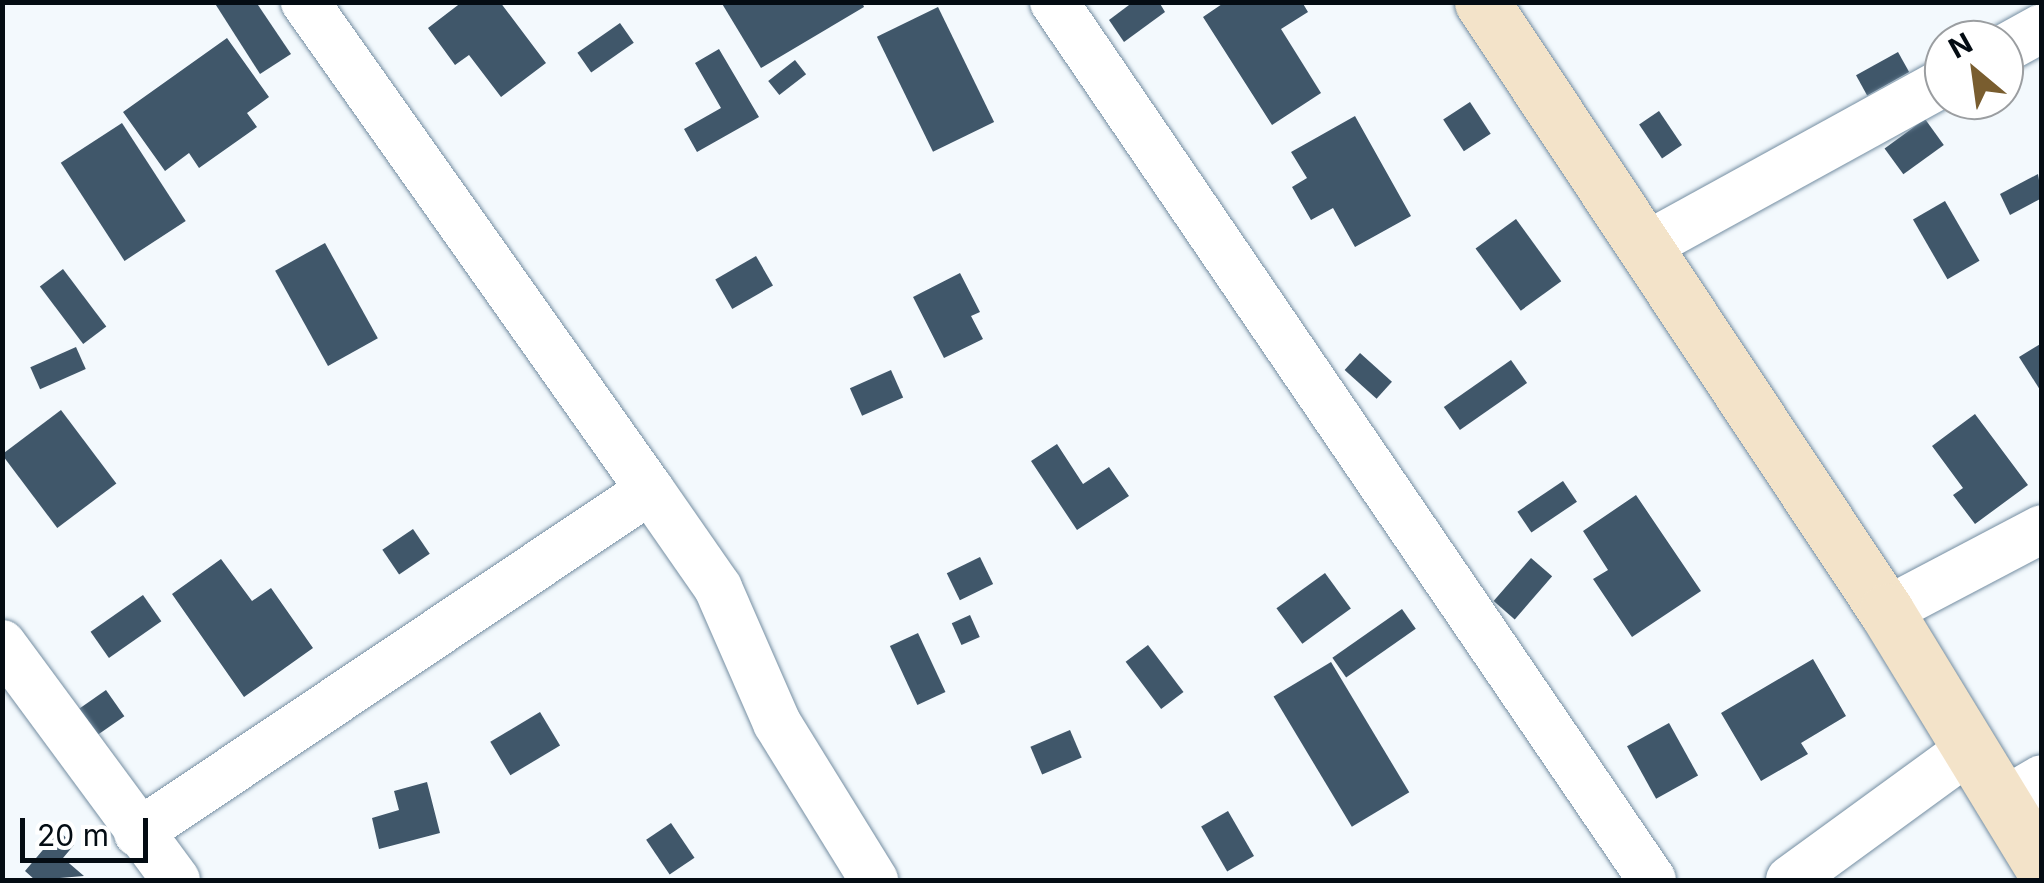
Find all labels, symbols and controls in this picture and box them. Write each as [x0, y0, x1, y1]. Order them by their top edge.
north arrow [1924, 20, 2024, 120]
text: N [1943, 25, 1978, 66]
scale bar [25, 798, 152, 860]
text: 20 m [37, 817, 109, 853]

